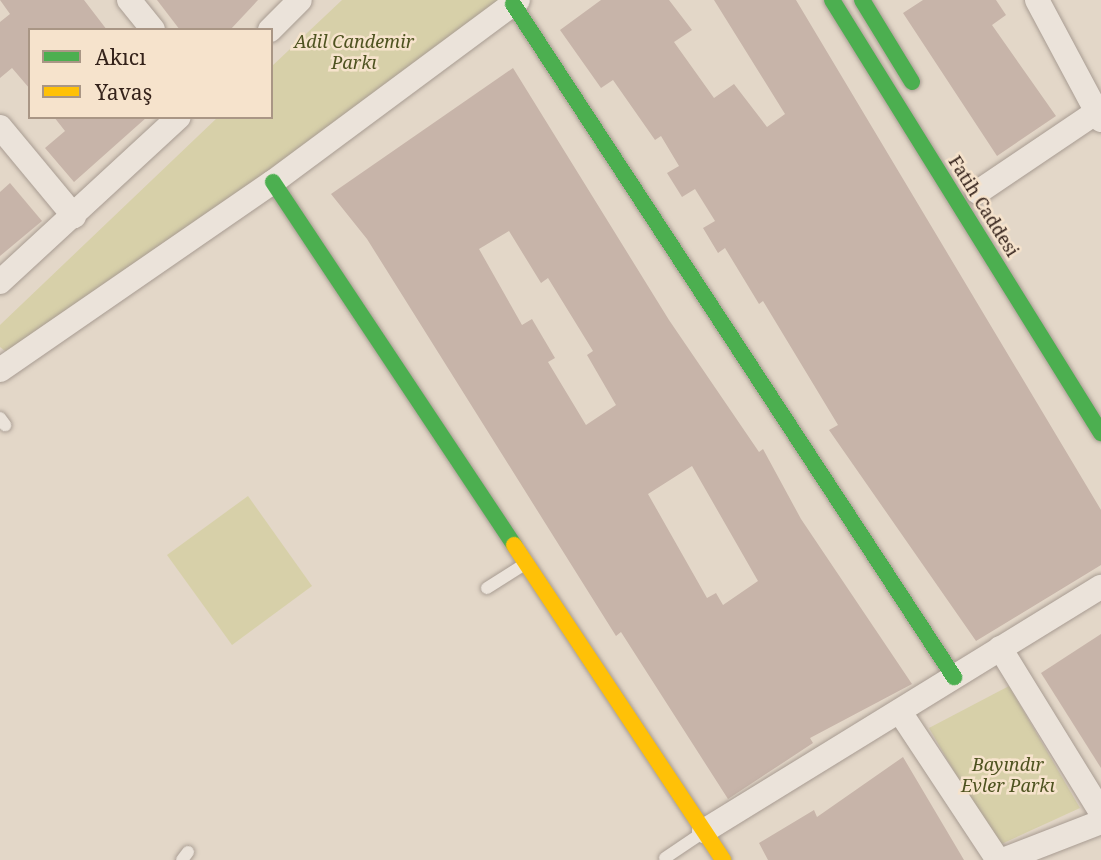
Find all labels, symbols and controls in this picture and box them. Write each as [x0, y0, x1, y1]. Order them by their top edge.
legend [28, 28, 273, 119]
park label: Adil Candemir Parkı [294, 31, 414, 74]
text: Akıcı [95, 43, 146, 71]
text: Yavaş [95, 78, 152, 106]
street label: Fatih Caddesi [944, 151, 1024, 261]
park label: Bayındır Evler Parkı [961, 754, 1055, 796]

